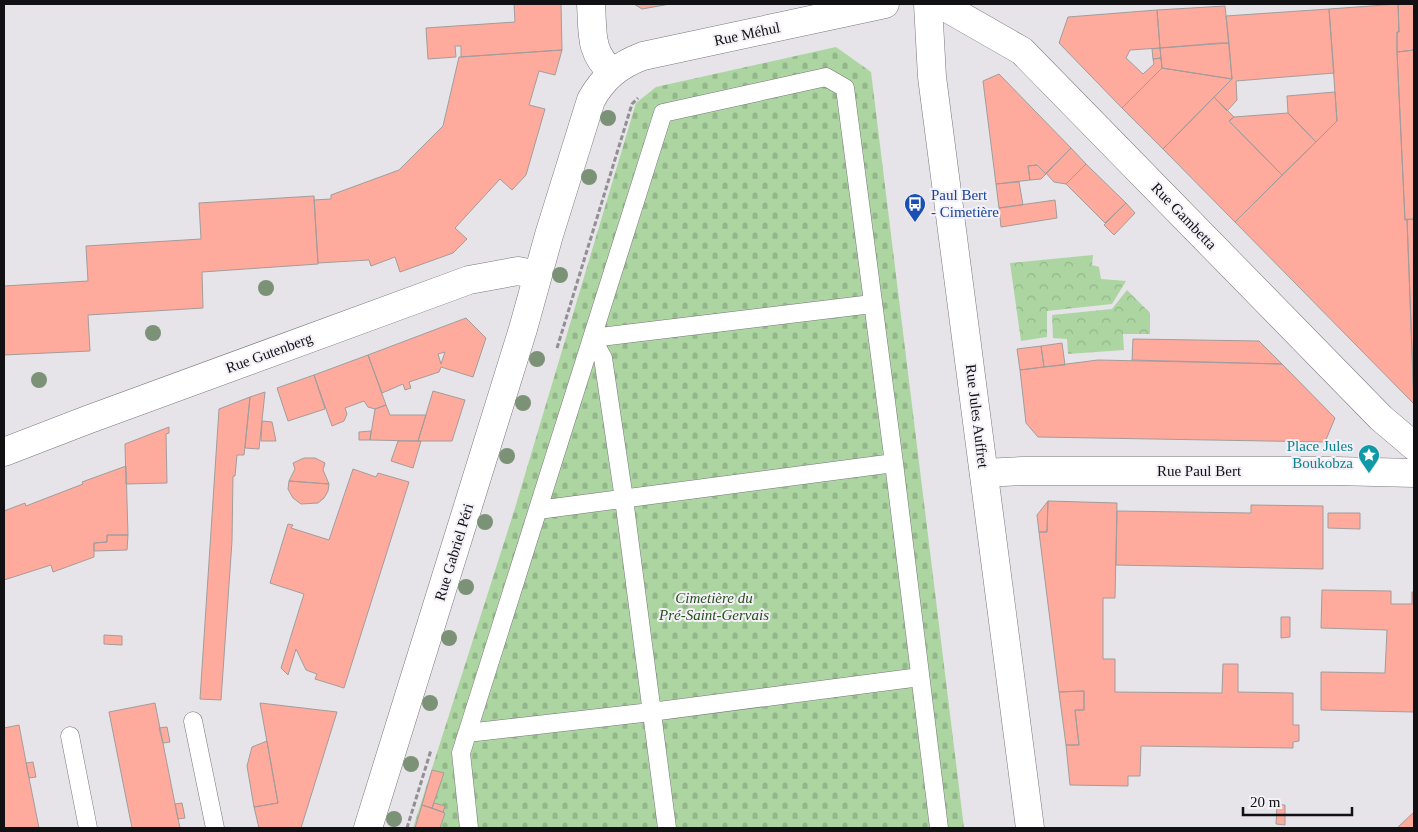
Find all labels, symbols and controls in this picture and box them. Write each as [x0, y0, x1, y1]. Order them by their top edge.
street label: Rue Méhul [713, 19, 781, 49]
street label: Rue Gambetta [1148, 179, 1220, 253]
place label: Paul Bert - Cimetière [931, 187, 999, 220]
bus stop icon: Paul Bert - Cimetière [903, 192, 927, 223]
street label: Rue Gutenberg [224, 330, 315, 376]
street label: Rue Jules Auffret [963, 363, 991, 470]
place label: Place Jules Boukobza [1287, 438, 1353, 471]
place icon: Place Jules Boukobza [1357, 443, 1381, 474]
street label: Rue Paul Bert [1157, 463, 1242, 479]
street label: Rue Gabriel Péri [432, 501, 476, 603]
park label: Cimetière du Pré-Saint-Gervais [658, 590, 769, 623]
scale bar [1243, 784, 1352, 816]
text: 20 m [1250, 794, 1281, 810]

